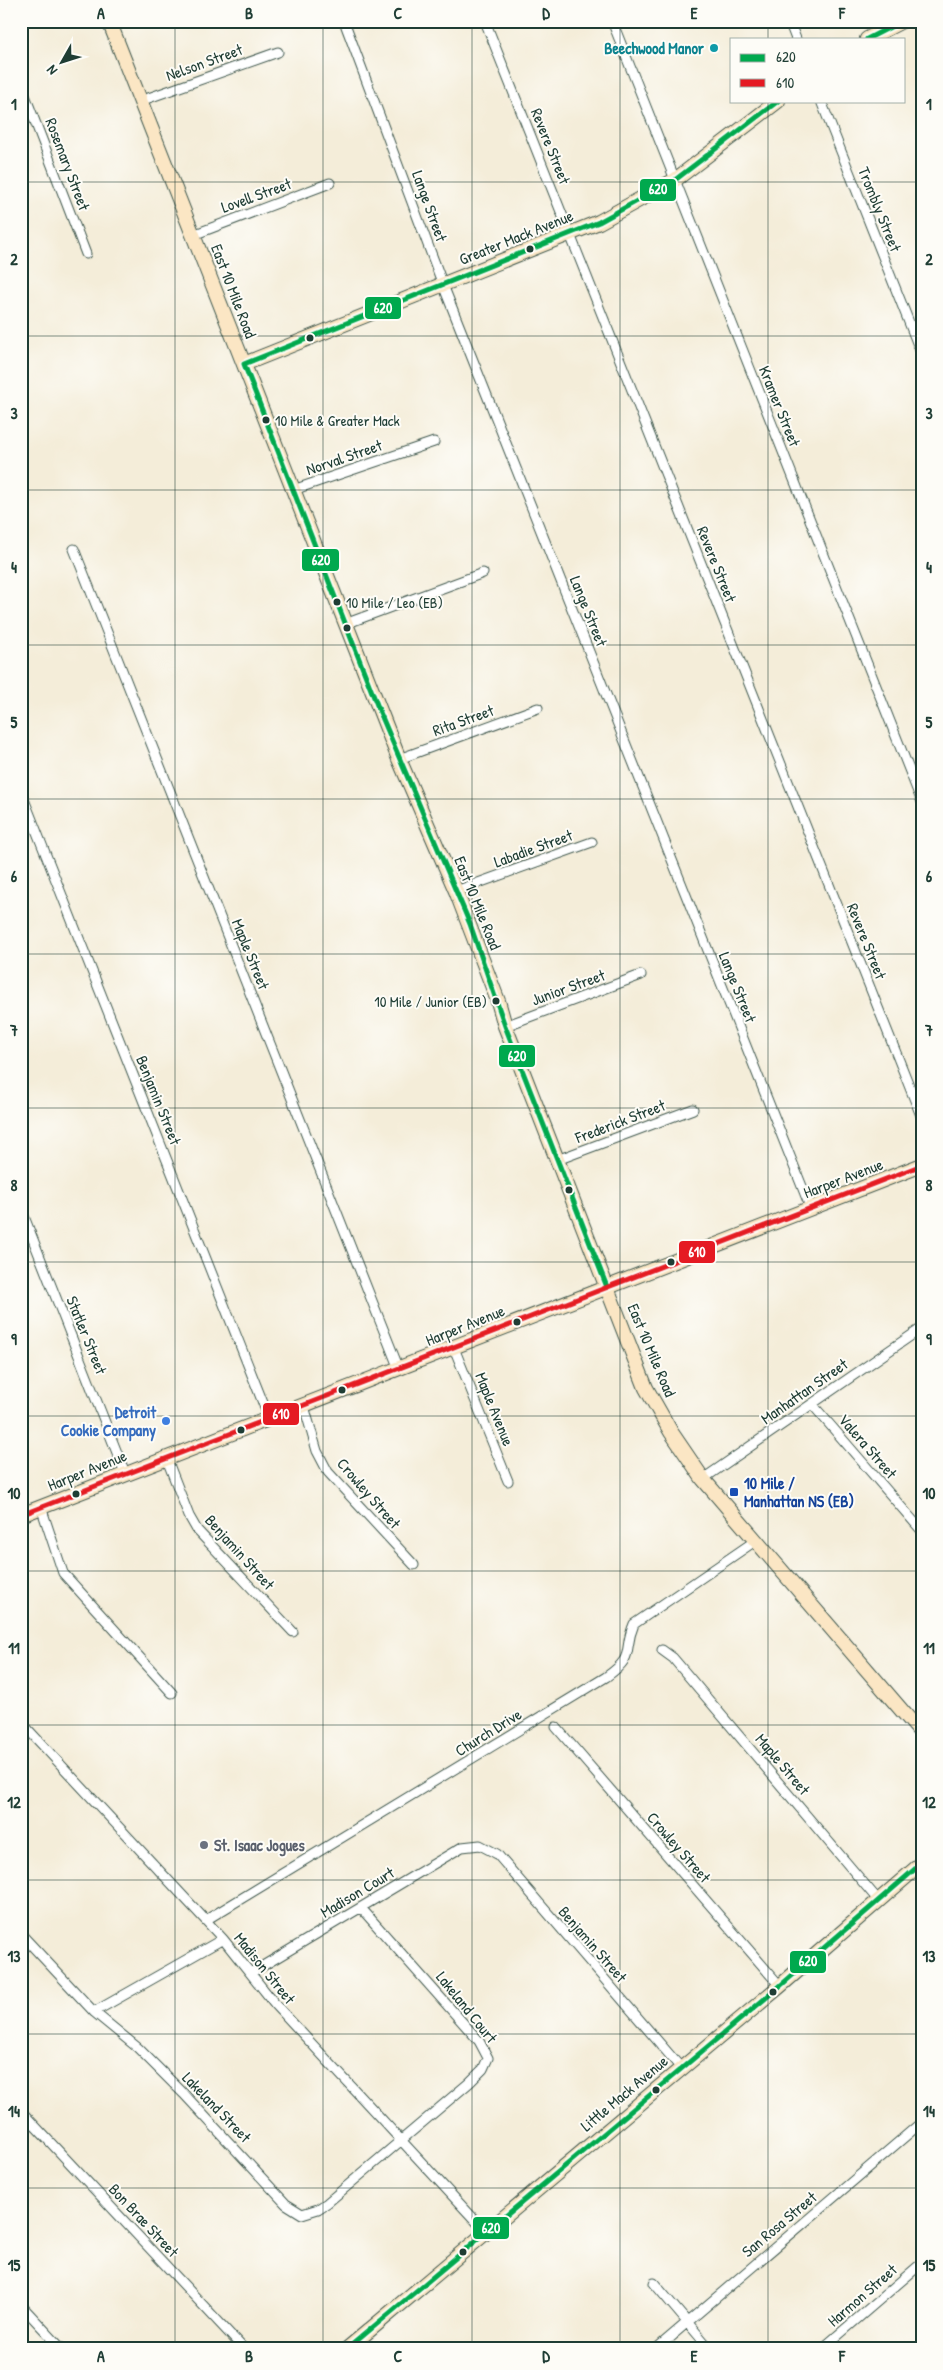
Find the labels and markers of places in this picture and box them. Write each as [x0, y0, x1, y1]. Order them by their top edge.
place label: Beechwood Manor [604, 37, 705, 59]
marker: Beechwood Manor [708, 42, 720, 54]
unlabelled marker [525, 244, 535, 254]
unlabelled marker [305, 333, 315, 343]
place label: 10 Mile & Greater Mack [275, 410, 400, 431]
marker: 10 Mile & Greater Mack [261, 415, 271, 425]
place label: 10 Mile / Leo (EB) [346, 592, 443, 613]
marker: 10 Mile / Leo (EB) [332, 597, 342, 607]
unlabelled marker [342, 623, 352, 633]
place label: 10 Mile / Junior (EB) [374, 991, 487, 1012]
marker: 10 Mile / Junior (EB) [491, 996, 501, 1006]
unlabelled marker [564, 1185, 574, 1195]
unlabelled marker [666, 1257, 676, 1267]
unlabelled marker [512, 1317, 522, 1327]
unlabelled marker [337, 1385, 347, 1395]
place label: Detroit Cookie Company [61, 1401, 156, 1442]
marker: Detroit Cookie Company [160, 1415, 172, 1427]
unlabelled marker [236, 1425, 246, 1435]
place label: 10 Mile / Manhattan NS (EB) [744, 1472, 854, 1512]
marker: 10 Mile / Manhattan NS (EB) [728, 1486, 740, 1498]
unlabelled marker [71, 1489, 81, 1499]
place label: St. Isaac Jogues [214, 1834, 306, 1857]
marker: St. Isaac Jogues [198, 1839, 210, 1851]
unlabelled marker [768, 1987, 778, 1997]
unlabelled marker [651, 2085, 661, 2095]
unlabelled marker [458, 2247, 468, 2257]

